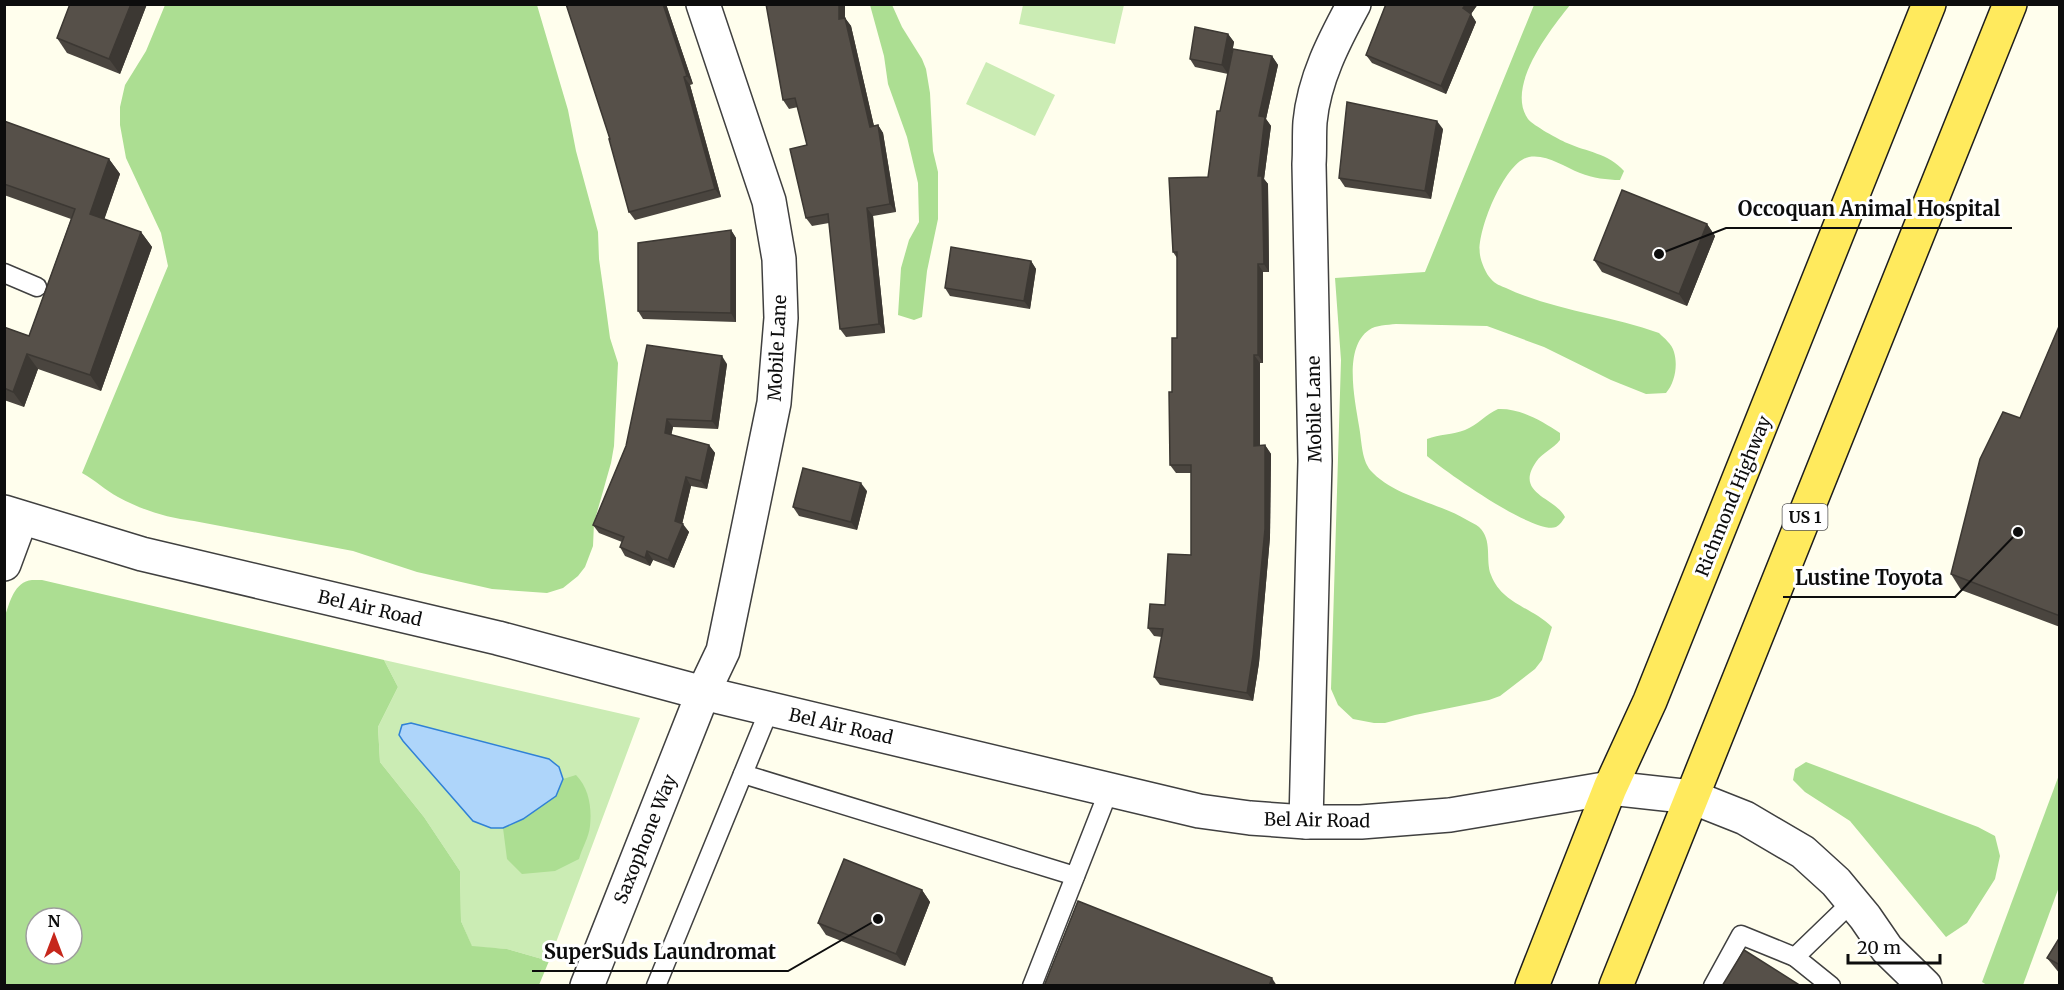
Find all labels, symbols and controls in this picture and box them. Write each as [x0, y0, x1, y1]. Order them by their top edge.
callout: Occoquan Animal Hospital [1726, 190, 2012, 228]
text: Occoquan Animal Hospital [1738, 196, 2001, 221]
street label: Mobile Lane [763, 294, 791, 402]
street label: Mobile Lane [1302, 355, 1326, 463]
street label: Richmond Highway [1690, 412, 1776, 580]
road number: US 1 [1782, 504, 1828, 530]
callout: Lustine Toyota [1783, 559, 1955, 597]
text: Lustine Toyota [1795, 565, 1943, 590]
street label: Bel Air Road [316, 585, 425, 631]
street label: Bel Air Road [787, 703, 896, 749]
street label: Saxophone Way [609, 770, 682, 907]
street label: Bel Air Road [1264, 808, 1371, 832]
north arrow [24, 906, 84, 966]
text: N [48, 911, 61, 931]
scale bar [1848, 927, 1940, 965]
callout: SuperSuds Laundromat [532, 933, 788, 971]
text: 20 m [1857, 936, 1901, 959]
text: SuperSuds Laundromat [544, 939, 776, 964]

